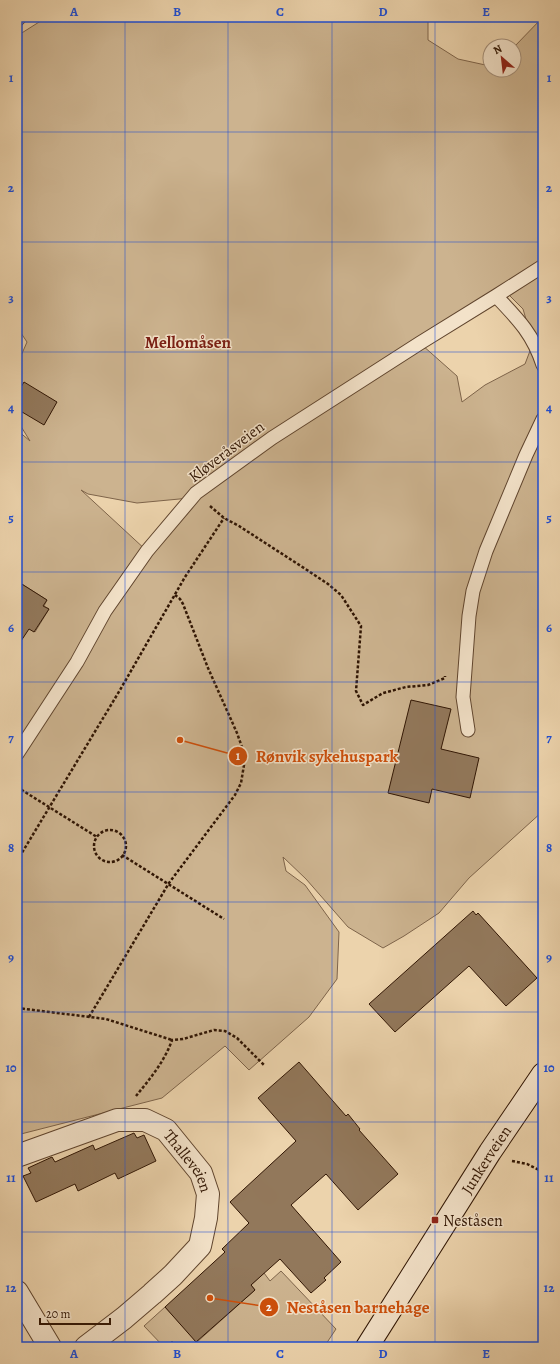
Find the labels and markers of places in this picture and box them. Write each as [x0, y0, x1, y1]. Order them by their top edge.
callout: Rønvik sykehuspark [228, 741, 406, 770]
place label: Neståsen [443, 1210, 503, 1232]
marker: Neståsen [430, 1215, 440, 1225]
callout: Neståsen barnehage [259, 1293, 438, 1322]

